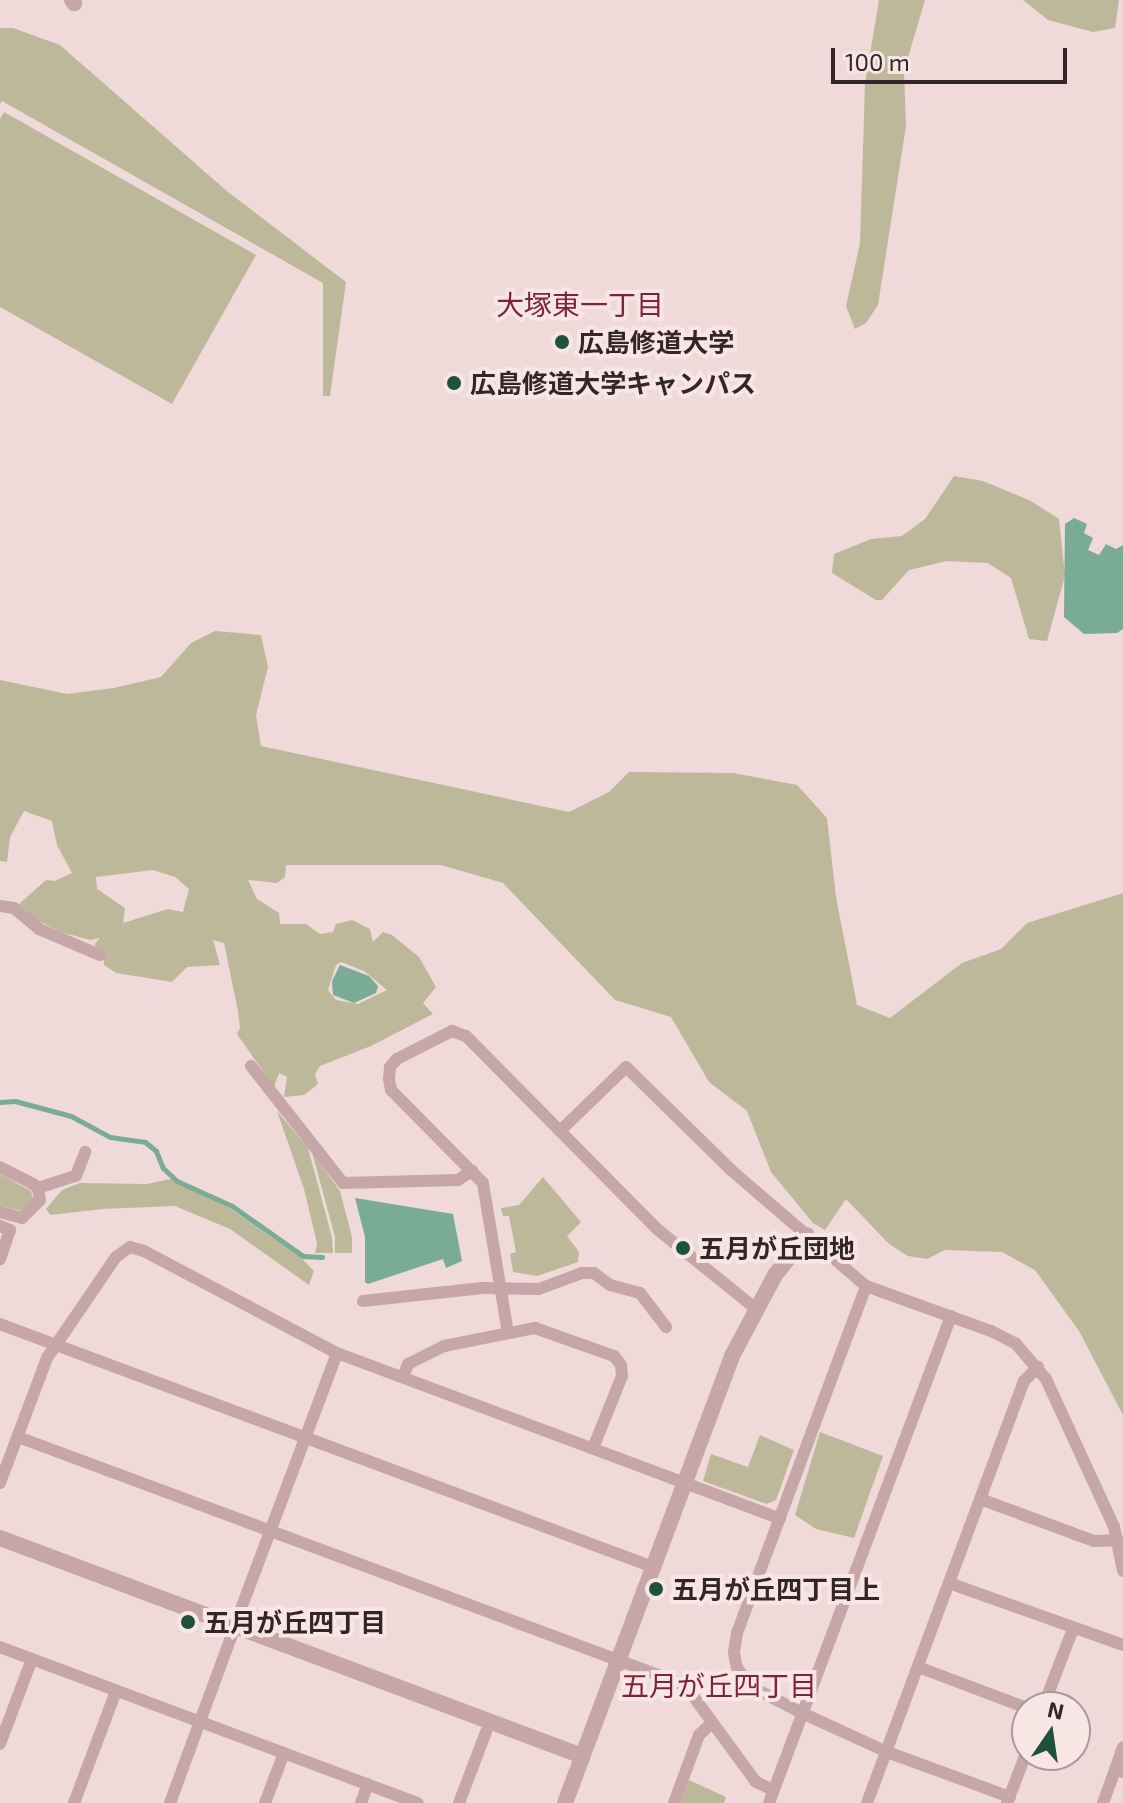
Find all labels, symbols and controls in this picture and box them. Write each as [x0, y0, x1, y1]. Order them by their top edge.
scale bar [835, 32, 1071, 82]
text: 100 m [845, 47, 910, 76]
district label: 大塚東一丁目 [496, 287, 664, 321]
place label: 広島修道大学 [578, 326, 734, 358]
marker: 広島修道大学 [553, 333, 571, 351]
place label: 広島修道大学キャンパス [470, 367, 756, 399]
marker: 広島修道大学キャンパス [445, 374, 463, 392]
place label: 五月が丘団地 [699, 1232, 855, 1264]
marker: 五月が丘団地 [674, 1239, 692, 1257]
place label: 五月が丘四丁目上 [672, 1573, 880, 1605]
marker: 五月が丘四丁目上 [647, 1580, 665, 1598]
place label: 五月が丘四丁目 [204, 1606, 386, 1638]
marker: 五月が丘四丁目 [179, 1613, 197, 1631]
district label: 五月が丘四丁目 [621, 1668, 817, 1702]
north arrow [1011, 1691, 1091, 1771]
text: N [1045, 1695, 1067, 1724]

